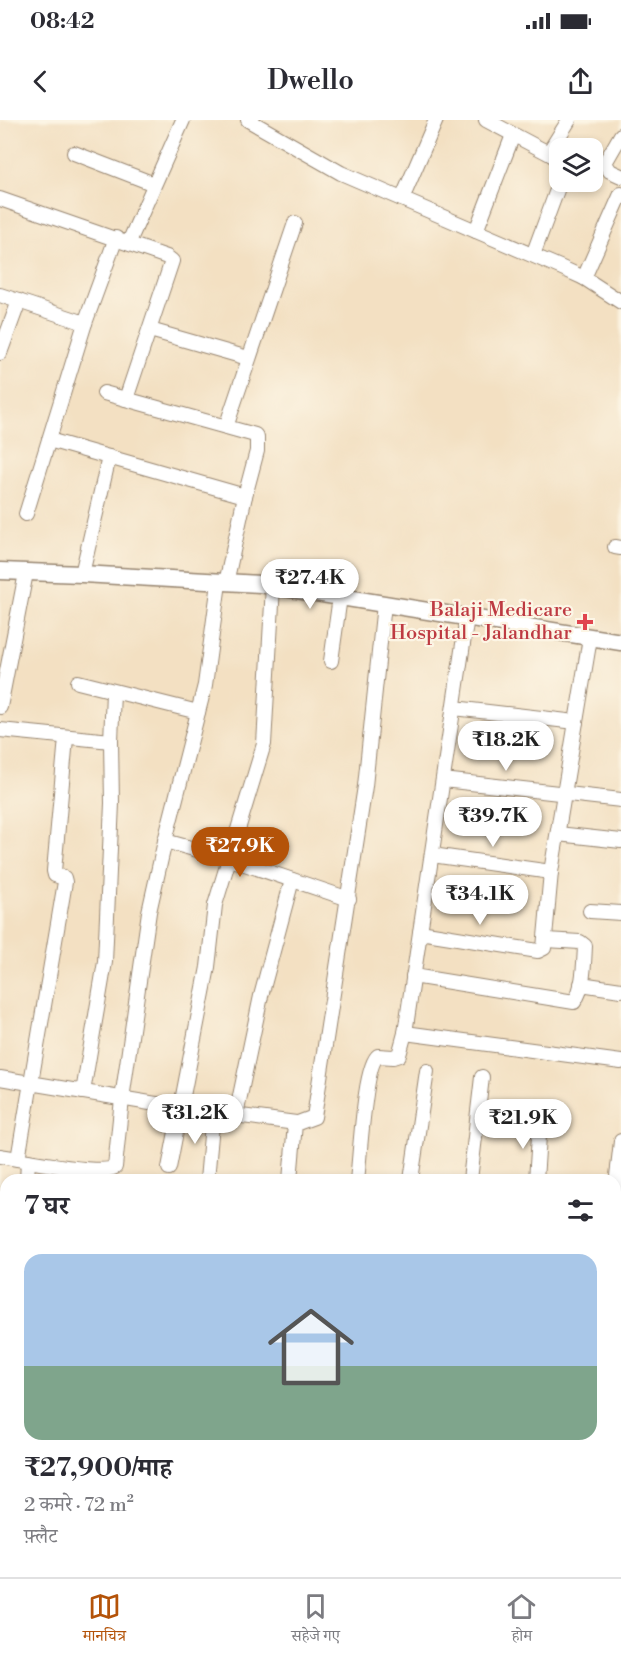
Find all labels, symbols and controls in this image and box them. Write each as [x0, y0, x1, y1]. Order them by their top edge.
text: 08:42 [30, 8, 95, 35]
text: Dwello [267, 64, 354, 98]
icon: back [24, 65, 57, 98]
icon: share [564, 65, 597, 98]
map controls [549, 138, 603, 192]
button: layers [549, 138, 603, 192]
pin: ₹27.4K [261, 559, 359, 610]
text: ₹27.4K [275, 566, 345, 591]
place label: Balaji Medicare Hospital - Jalandhar [390, 598, 572, 646]
marker: Balaji Medicare Hospital - Jalandhar [576, 613, 594, 631]
pin: ₹18.2K [457, 721, 555, 772]
text: ₹18.2K [472, 728, 540, 753]
pin: ₹39.7K [444, 797, 542, 848]
text: ₹39.7K [458, 804, 528, 829]
pin: ₹27.9K [191, 827, 289, 878]
text: ₹27.9K [205, 834, 275, 859]
pin: ₹34.1K [431, 875, 529, 926]
text: ₹34.1K [445, 882, 515, 907]
pin: ₹31.2K [146, 1094, 244, 1145]
pin: ₹21.9K [474, 1099, 572, 1150]
text: ₹31.2K [161, 1101, 229, 1126]
text: ₹21.9K [489, 1106, 557, 1131]
text: 7 घर [24, 1190, 69, 1222]
icon: filters [564, 1194, 597, 1227]
icon: home [257, 1293, 365, 1401]
text: ₹27,900/माह [24, 1452, 172, 1484]
text: 2 कमरे · 72 m² [24, 1493, 134, 1518]
text: फ़्लैट [24, 1525, 57, 1550]
tab: मानचित्र [83, 1590, 126, 1651]
tab: सहेजे गए [291, 1590, 340, 1651]
tab: होम [505, 1590, 538, 1651]

